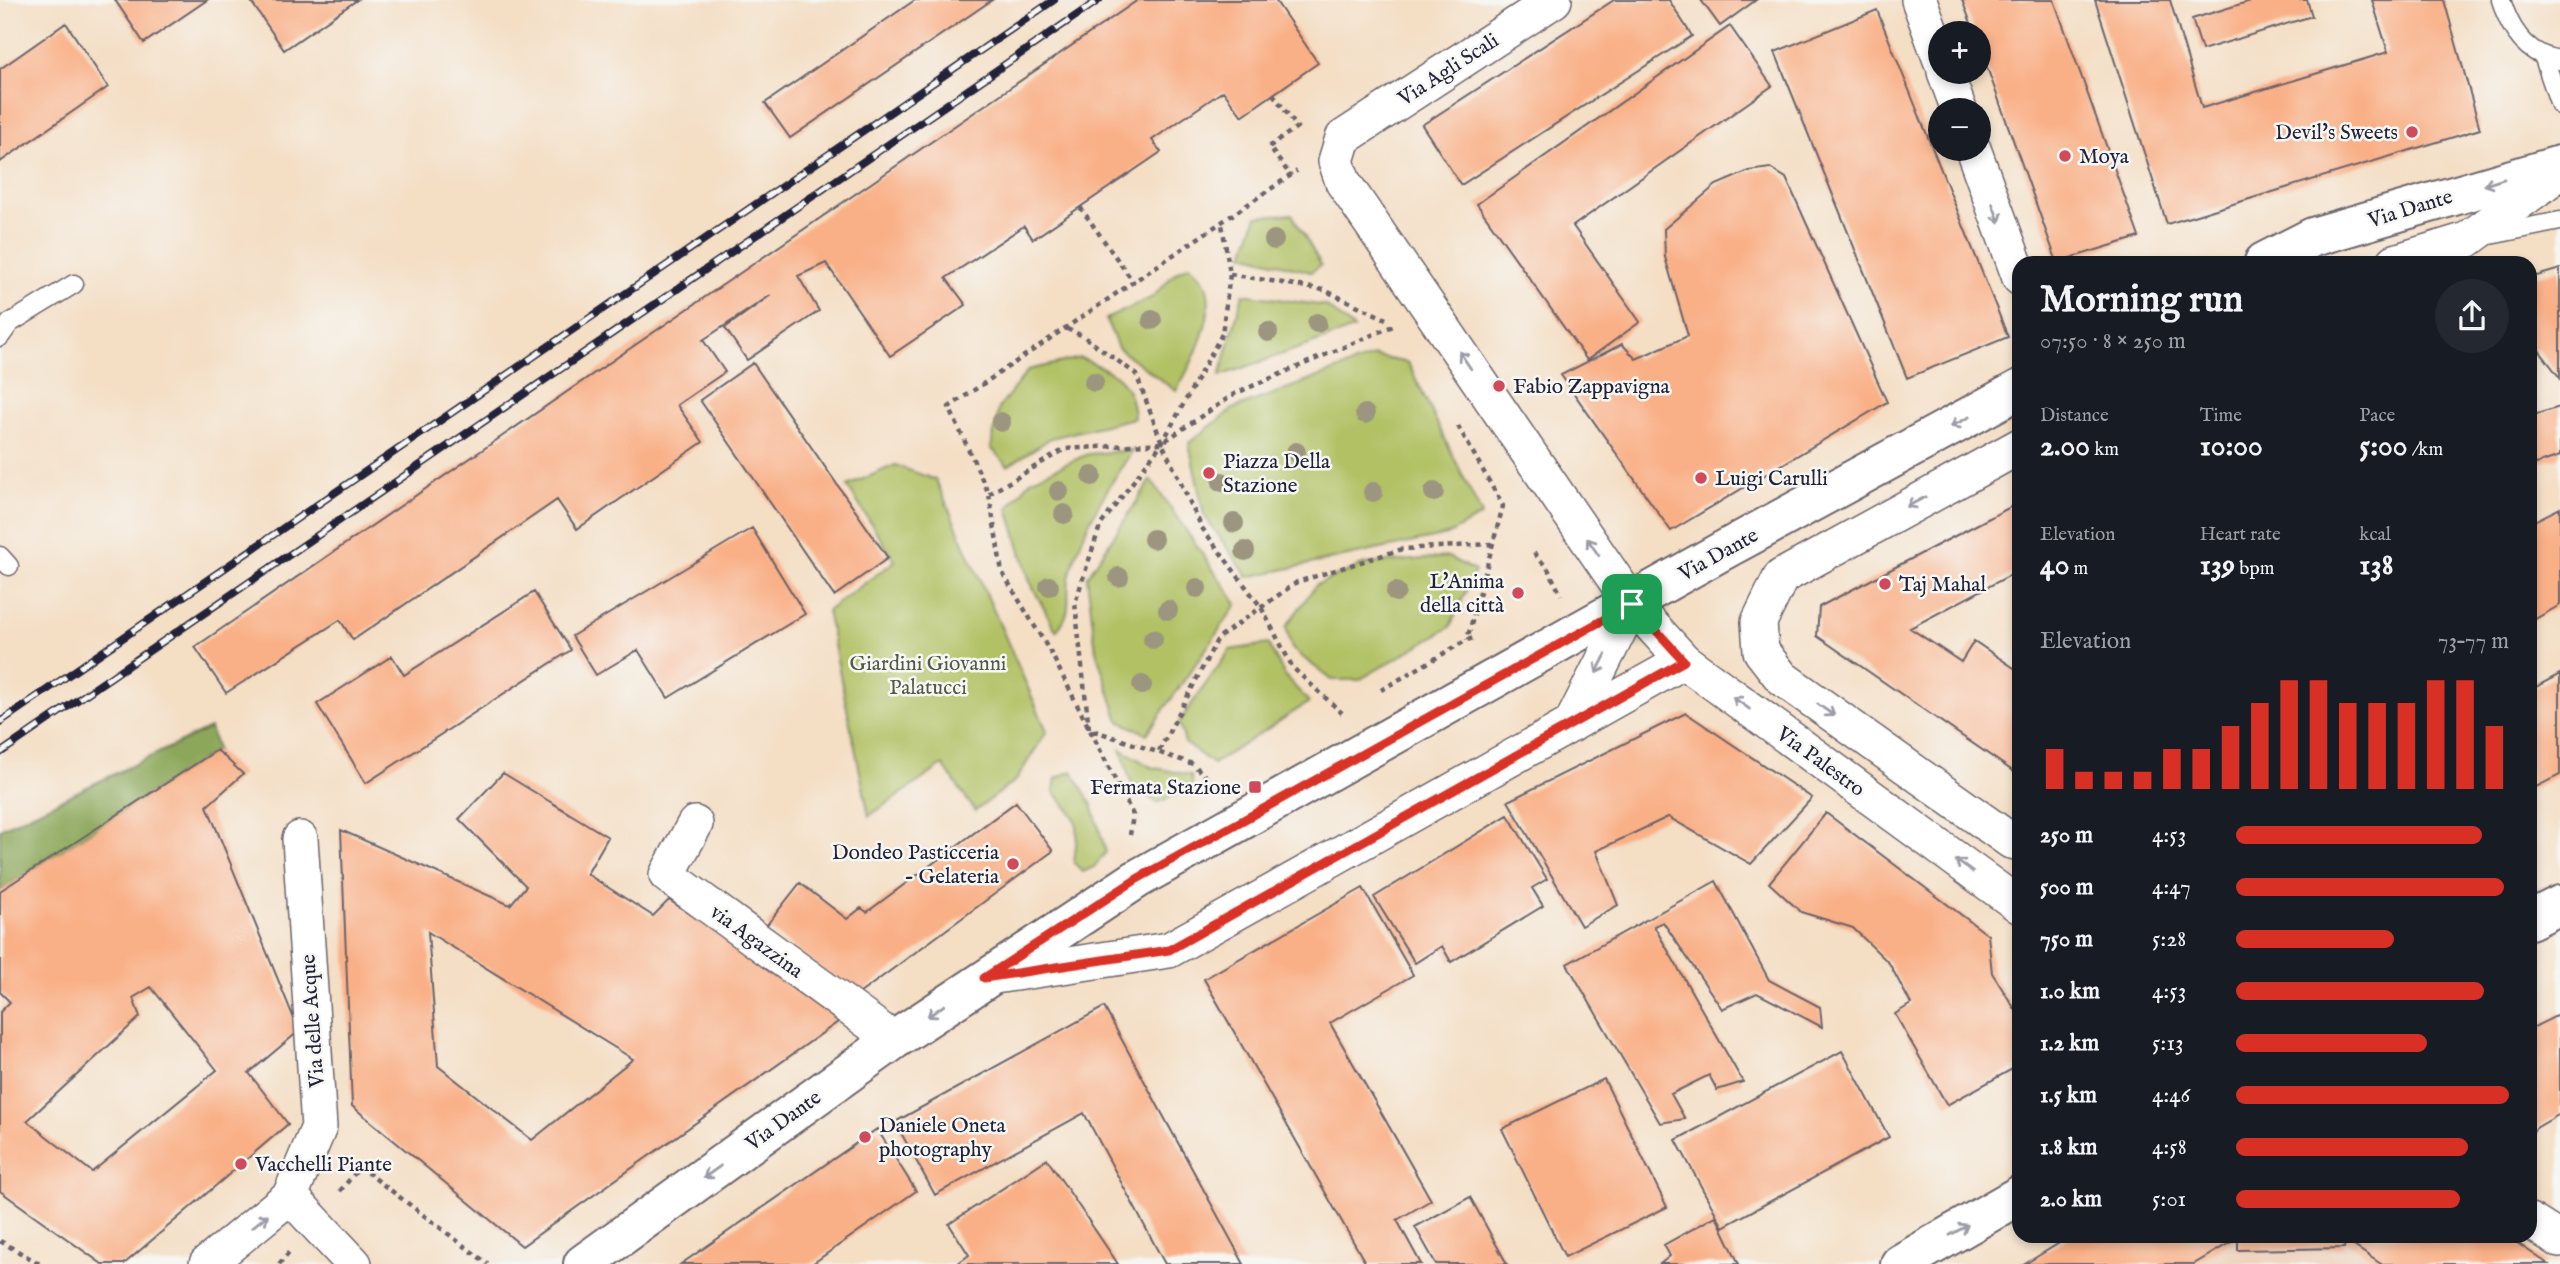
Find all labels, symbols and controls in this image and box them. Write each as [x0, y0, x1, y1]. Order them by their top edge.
map controls [1928, 21, 1991, 161]
button: + [1928, 21, 1991, 84]
street label: Via Agli Scali [1392, 28, 1504, 113]
button: − [1928, 98, 1991, 161]
place label: Devil's Sweets [2275, 120, 2398, 147]
marker: Devil's Sweets [2404, 124, 2420, 140]
place label: Moya [2079, 144, 2130, 171]
marker: Moya [2057, 148, 2073, 164]
one-way arrow [2483, 177, 2505, 190]
street label: Via Dante [2364, 184, 2456, 235]
one-way arrow [1991, 201, 2003, 223]
text: Morning run [2040, 277, 2243, 325]
button: share [2435, 279, 2509, 353]
text: 07:50 · 8 × 250 m [2040, 327, 2186, 356]
one-way arrow [1458, 351, 1472, 370]
place label: Fabio Zappavigna [1513, 374, 1671, 401]
marker: Fabio Zappavigna [1491, 378, 1507, 394]
text: Distance [2040, 404, 2109, 428]
text: Time [2200, 404, 2242, 428]
text: Pace [2359, 404, 2395, 428]
one-way arrow [1950, 415, 1970, 429]
text: 2.00 [2040, 428, 2090, 466]
text: 10:00 [2200, 428, 2263, 466]
text: 5:00 [2359, 428, 2408, 466]
text: km [2090, 438, 2119, 462]
text: /km [2408, 438, 2443, 462]
place label: Piazza Della Stazione [1223, 449, 1331, 500]
marker: Piazza Della Stazione [1201, 465, 1217, 481]
place label: Luigi Carulli [1715, 466, 1828, 493]
marker: Luigi Carulli [1693, 470, 1709, 486]
one-way arrow [1906, 495, 1927, 509]
street label: Via Dante [1673, 522, 1764, 589]
text: Elevation [2040, 523, 2115, 547]
text: Heart rate [2200, 523, 2281, 547]
text: kcal [2359, 523, 2391, 547]
one-way arrow [1586, 538, 1600, 557]
text: 40 [2040, 547, 2069, 585]
text: 139 [2200, 547, 2235, 585]
text: 138 [2359, 547, 2393, 585]
text: m [2069, 557, 2088, 581]
text: bpm [2235, 557, 2274, 581]
place label: L'Anima della città [1420, 569, 1505, 620]
place label: Taj Mahal [1899, 572, 1986, 599]
pin [1602, 574, 1662, 634]
marker: Taj Mahal [1877, 576, 1893, 592]
marker: L'Anima della città [1510, 585, 1526, 601]
icon: arrive [1613, 585, 1651, 623]
text: Elevation [2040, 627, 2131, 656]
text: 73–77 m [2438, 627, 2509, 656]
park label: Giardini Giovanni Palatucci [850, 651, 1006, 702]
one-way arrow [1594, 654, 1608, 674]
one-way arrow [1732, 696, 1751, 710]
one-way arrow [1816, 703, 1835, 717]
street label: Via Palestro [1770, 720, 1870, 803]
place label: Fermata Stazione [1090, 775, 1241, 802]
marker: Fermata Stazione [1247, 779, 1263, 795]
text: 250 m [2040, 821, 2093, 850]
text: 4:53 [2152, 821, 2186, 850]
place label: Dondeo Pasticceria - Gelateria [832, 840, 1000, 891]
marker: Dondeo Pasticceria - Gelateria [1005, 856, 1021, 872]
one-way arrow [1955, 859, 1974, 874]
text: 500 m [2040, 873, 2094, 902]
text: 4:47 [2152, 873, 2191, 902]
street label: via Agazzina [704, 899, 809, 986]
text: 750 m [2040, 925, 2093, 954]
text: 5:28 [2152, 925, 2186, 954]
street label: Via delle Acque [295, 953, 332, 1089]
text: 1.0 km [2040, 977, 2100, 1006]
text: 4:53 [2152, 977, 2186, 1006]
one-way arrow [927, 1004, 946, 1018]
text: 1.2 km [2040, 1029, 2099, 1058]
text: 5:13 [2152, 1029, 2184, 1058]
text: 1.5 km [2040, 1081, 2097, 1110]
text: 4:46 [2152, 1081, 2190, 1110]
street label: Via Dante [740, 1085, 827, 1158]
place label: Daniele Oneta photography [879, 1113, 1007, 1164]
marker: Daniele Oneta photography [857, 1129, 873, 1145]
text: 1.8 km [2040, 1133, 2098, 1162]
text: 4:58 [2152, 1133, 2187, 1162]
place label: Vacchelli Piante [254, 1152, 392, 1179]
marker: Vacchelli Piante [233, 1156, 249, 1172]
one-way arrow [703, 1164, 721, 1179]
text: 2.0 km [2040, 1185, 2102, 1214]
text: 5:01 [2152, 1185, 2186, 1214]
one-way arrow [251, 1213, 269, 1228]
one-way arrow [1948, 1223, 1969, 1236]

